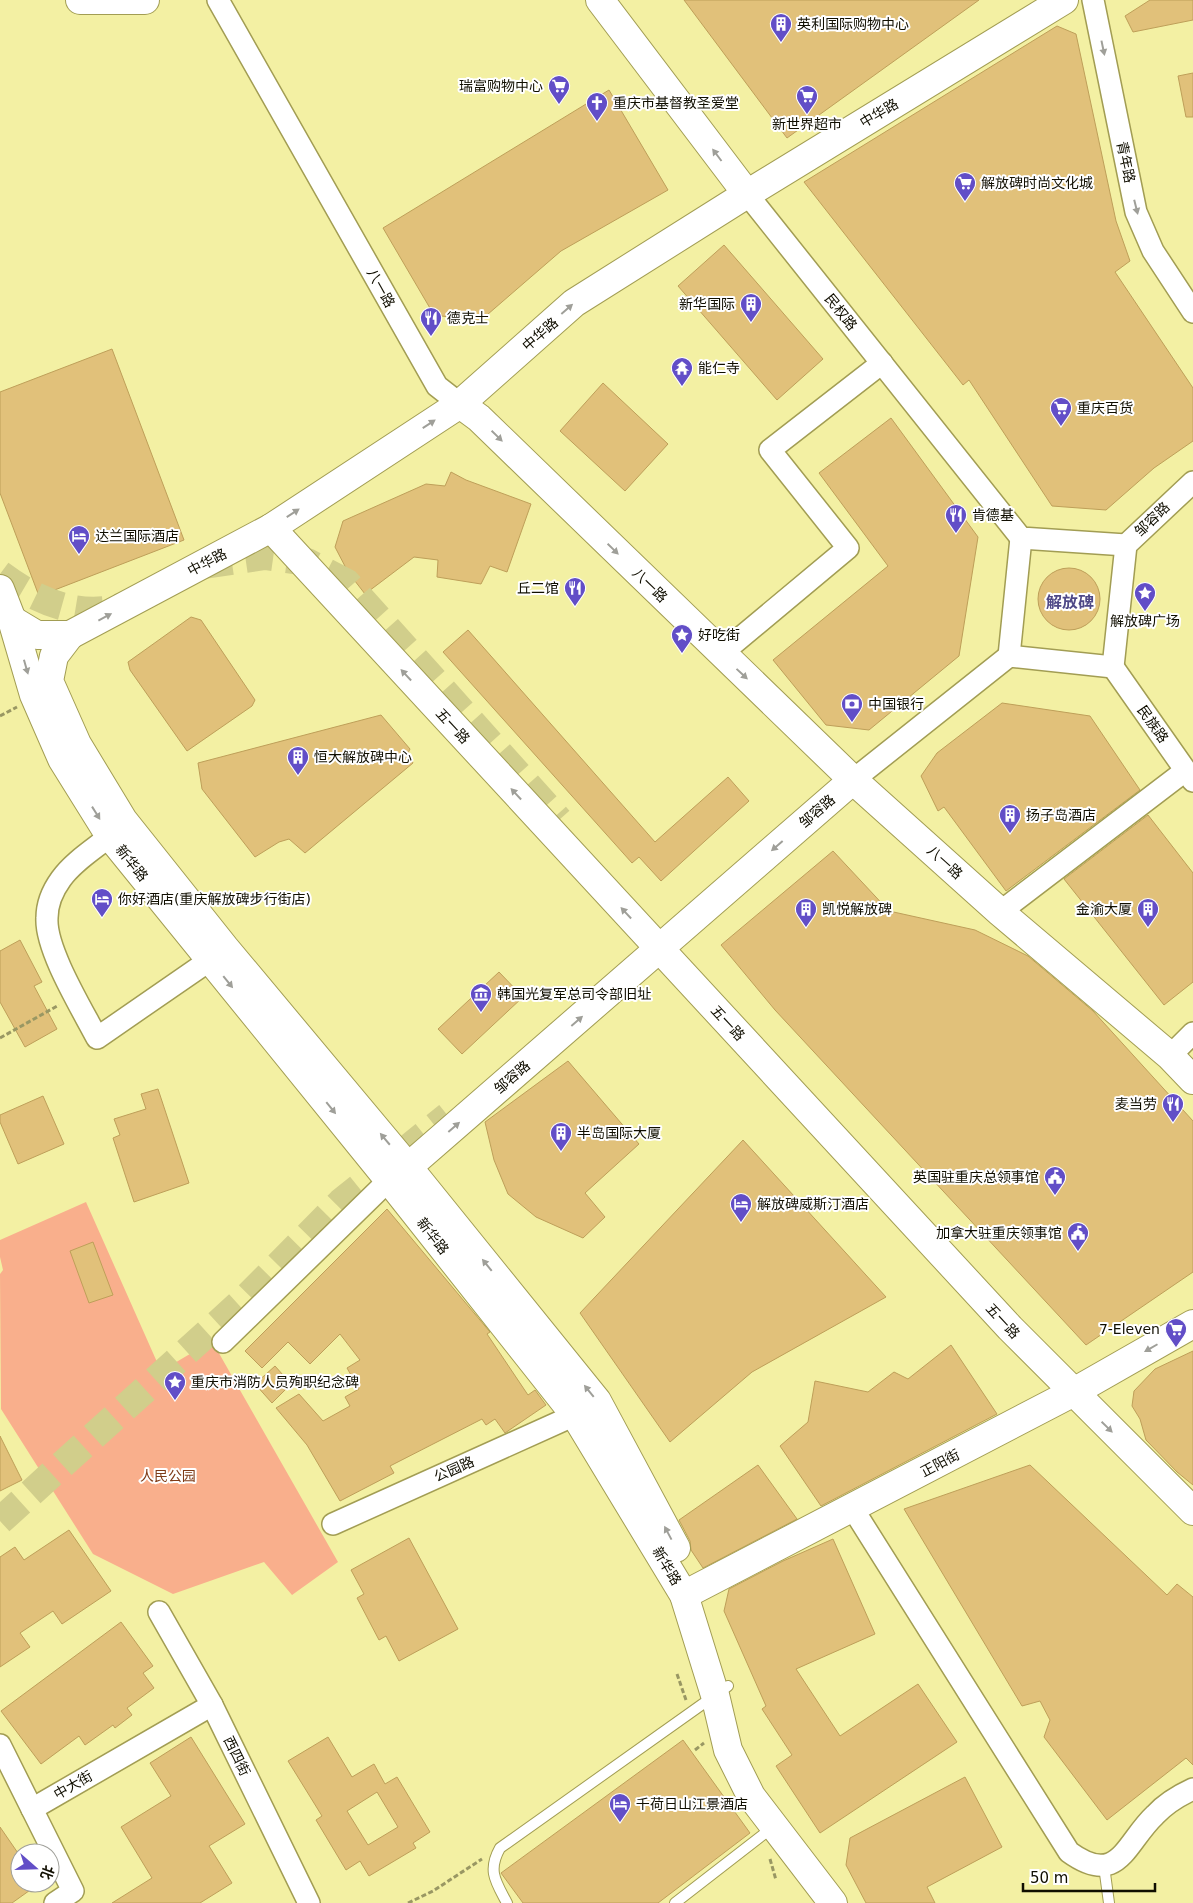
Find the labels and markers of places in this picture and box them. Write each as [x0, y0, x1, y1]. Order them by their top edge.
building icon: 英利国际购物中心 [769, 12, 793, 43]
place label: 英利国际购物中心 [797, 16, 909, 32]
supermarket icon: 瑞富购物中心 [547, 74, 571, 105]
place label: 瑞富购物中心 [459, 78, 543, 94]
supermarket icon: 新世界超市 [795, 84, 819, 115]
church icon: 重庆市基督教圣爱堂 [585, 91, 609, 122]
place label: 重庆市基督教圣爱堂 [613, 95, 739, 111]
place label: 新世界超市 [772, 116, 842, 132]
supermarket icon: 解放碑时尚文化城 [953, 171, 977, 202]
place label: 解放碑时尚文化城 [981, 175, 1093, 191]
building icon: 新华国际 [739, 292, 763, 323]
place label: 新华国际 [679, 296, 735, 312]
restaurant icon: 德克士 [419, 306, 443, 337]
place label: 德克士 [447, 310, 489, 326]
temple icon: 能仁寺 [670, 356, 694, 387]
place label: 能仁寺 [698, 360, 740, 376]
supermarket icon: 重庆百货 [1049, 396, 1073, 427]
place label: 重庆百货 [1077, 400, 1133, 416]
restaurant icon: 肯德基 [944, 503, 968, 534]
place label: 肯德基 [972, 507, 1014, 523]
hotel icon: 达兰国际酒店 [67, 524, 91, 555]
place label: 达兰国际酒店 [95, 528, 179, 544]
restaurant icon: 丘二馆 [563, 576, 587, 607]
place label: 丘二馆 [517, 580, 559, 596]
place icon: 解放碑广场 [1133, 581, 1157, 612]
place label: 解放碑广场 [1110, 613, 1180, 629]
place icon: 好吃街 [670, 623, 694, 654]
place label: 好吃街 [698, 627, 740, 643]
bank icon: 中国银行 [840, 692, 864, 723]
place label: 中国银行 [868, 696, 924, 712]
building icon: 恒大解放碑中心 [286, 745, 310, 776]
place label: 恒大解放碑中心 [314, 749, 412, 765]
building icon: 扬子岛酒店 [998, 803, 1022, 834]
place label: 扬子岛酒店 [1026, 807, 1096, 823]
hotel icon: 你好酒店(重庆解放碑步行街店) [90, 887, 114, 918]
place label: 你好酒店(重庆解放碑步行街店) [118, 891, 311, 907]
building icon: 凯悦解放碑 [794, 897, 818, 928]
building icon: 金渝大厦 [1136, 897, 1160, 928]
place label: 凯悦解放碑 [822, 901, 892, 917]
place label: 金渝大厦 [1076, 901, 1132, 917]
museum icon: 韩国光复军总司令部旧址 [469, 982, 493, 1013]
place label: 韩国光复军总司令部旧址 [497, 986, 651, 1002]
restaurant icon: 麦当劳 [1161, 1092, 1185, 1123]
place label: 麦当劳 [1115, 1096, 1157, 1112]
building icon: 半岛国际大厦 [549, 1121, 573, 1152]
place label: 半岛国际大厦 [577, 1125, 661, 1141]
public building icon: 英国驻重庆总领事馆 [1043, 1165, 1067, 1196]
place label: 英国驻重庆总领事馆 [913, 1169, 1039, 1185]
hotel icon: 解放碑威斯汀酒店 [729, 1192, 753, 1223]
place label: 解放碑威斯汀酒店 [757, 1196, 869, 1212]
public building icon: 加拿大驻重庆领事馆 [1066, 1221, 1090, 1252]
place label: 加拿大驻重庆领事馆 [936, 1225, 1062, 1241]
supermarket icon: 7-Eleven [1164, 1317, 1188, 1348]
place label: 7-Eleven [1099, 1321, 1160, 1337]
place icon: 重庆市消防人员殉职纪念碑 [163, 1370, 187, 1401]
place label: 重庆市消防人员殉职纪念碑 [191, 1374, 359, 1390]
hotel icon: 千荷日山江景酒店 [608, 1792, 632, 1823]
place label: 千荷日山江景酒店 [636, 1796, 748, 1812]

